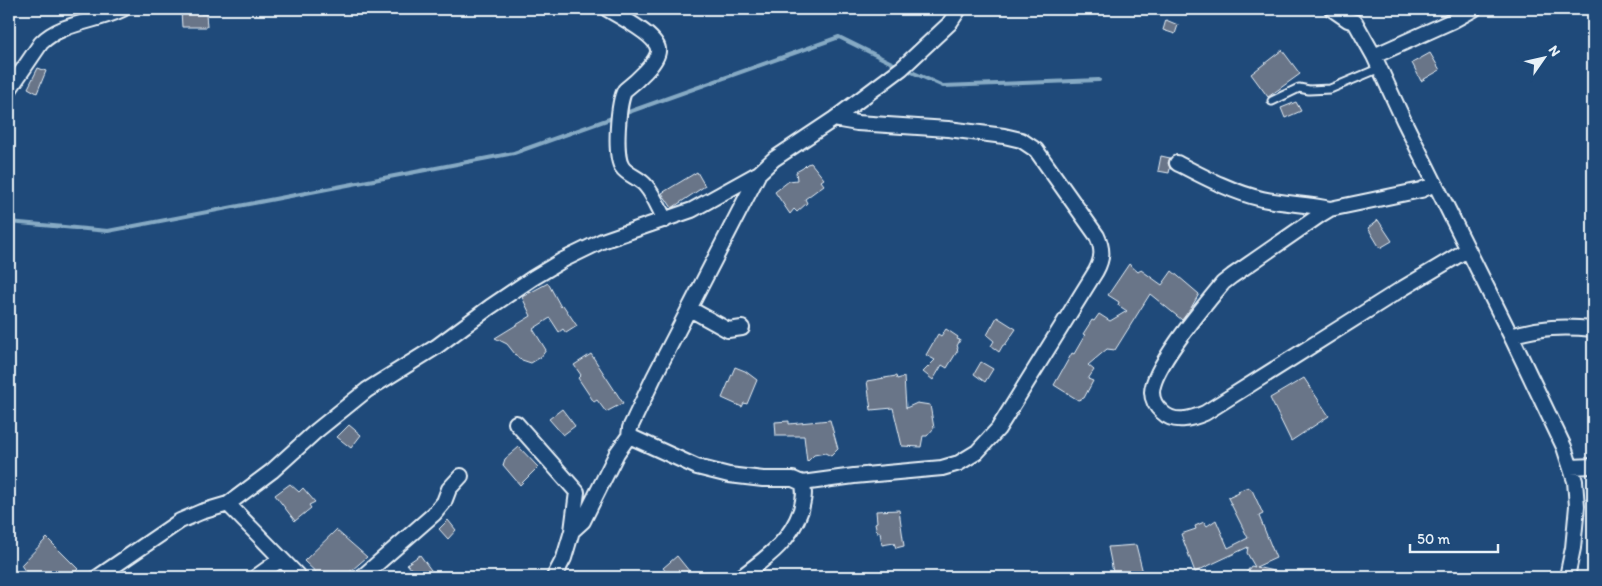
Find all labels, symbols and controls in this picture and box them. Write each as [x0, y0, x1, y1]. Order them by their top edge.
north arrow [1520, 32, 1570, 82]
text: N [1545, 42, 1564, 60]
scale bar [1410, 521, 1497, 553]
text: 50 m [1417, 530, 1450, 548]

